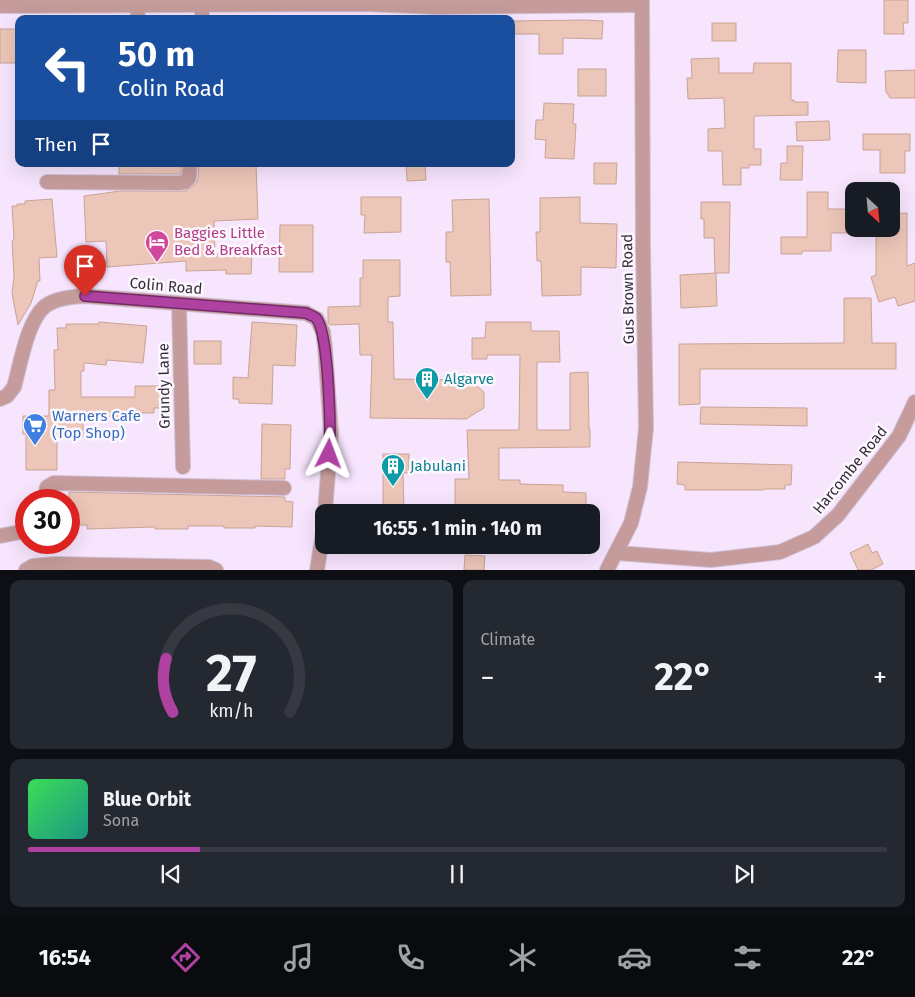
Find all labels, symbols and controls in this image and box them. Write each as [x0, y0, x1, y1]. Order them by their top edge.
text: 50 m [118, 33, 195, 75]
icon: left [35, 35, 100, 100]
text: Colin Road [118, 75, 225, 102]
icon: arrive [87, 130, 115, 158]
text: Then [35, 133, 77, 156]
north arrow [845, 182, 900, 238]
map controls [845, 182, 900, 237]
place label: Baggies Little Bed & Breakfast [174, 224, 283, 259]
hotel icon: Baggies Little Bed & Breakfast [144, 229, 170, 263]
street label: Gus Brown Road [618, 234, 638, 344]
pin [64, 245, 106, 296]
icon: arrive [71, 252, 99, 280]
street label: Colin Road [129, 274, 203, 298]
street label: Grundy Lane [154, 343, 174, 429]
building icon: Algarve [414, 366, 440, 400]
place label: Algarve [444, 370, 494, 388]
place label: Warners Cafe (Top Shop) [52, 407, 141, 442]
supermarket icon: Warners Cafe (Top Shop) [22, 412, 48, 446]
street label: Harcombe Road [809, 422, 891, 518]
position arrow [302, 427, 354, 479]
building icon: Jabulani [380, 453, 406, 487]
place label: Jabulani [410, 457, 466, 475]
speed limit sign: 30 [15, 489, 80, 554]
text: 16:55 · 1 min · 140 m [373, 517, 542, 540]
text: Climate [481, 630, 535, 649]
text: 27 [206, 642, 257, 705]
text: 22° [654, 654, 713, 700]
text: − [481, 661, 495, 694]
text: + [873, 661, 887, 694]
text: km/h [209, 700, 253, 722]
text: Blue Orbit [103, 788, 191, 811]
text: Sona [103, 811, 139, 830]
icon: previous [157, 860, 185, 888]
icon: pause [443, 860, 471, 888]
icon: next [730, 860, 758, 888]
icon: directions [168, 940, 203, 975]
icon: music [281, 940, 316, 975]
icon: phone [393, 940, 428, 975]
icon: climate [505, 940, 540, 975]
icon: car [617, 940, 652, 975]
icon: filters [730, 940, 765, 975]
text: 16:54 [39, 944, 91, 971]
text: 22° [842, 944, 876, 971]

